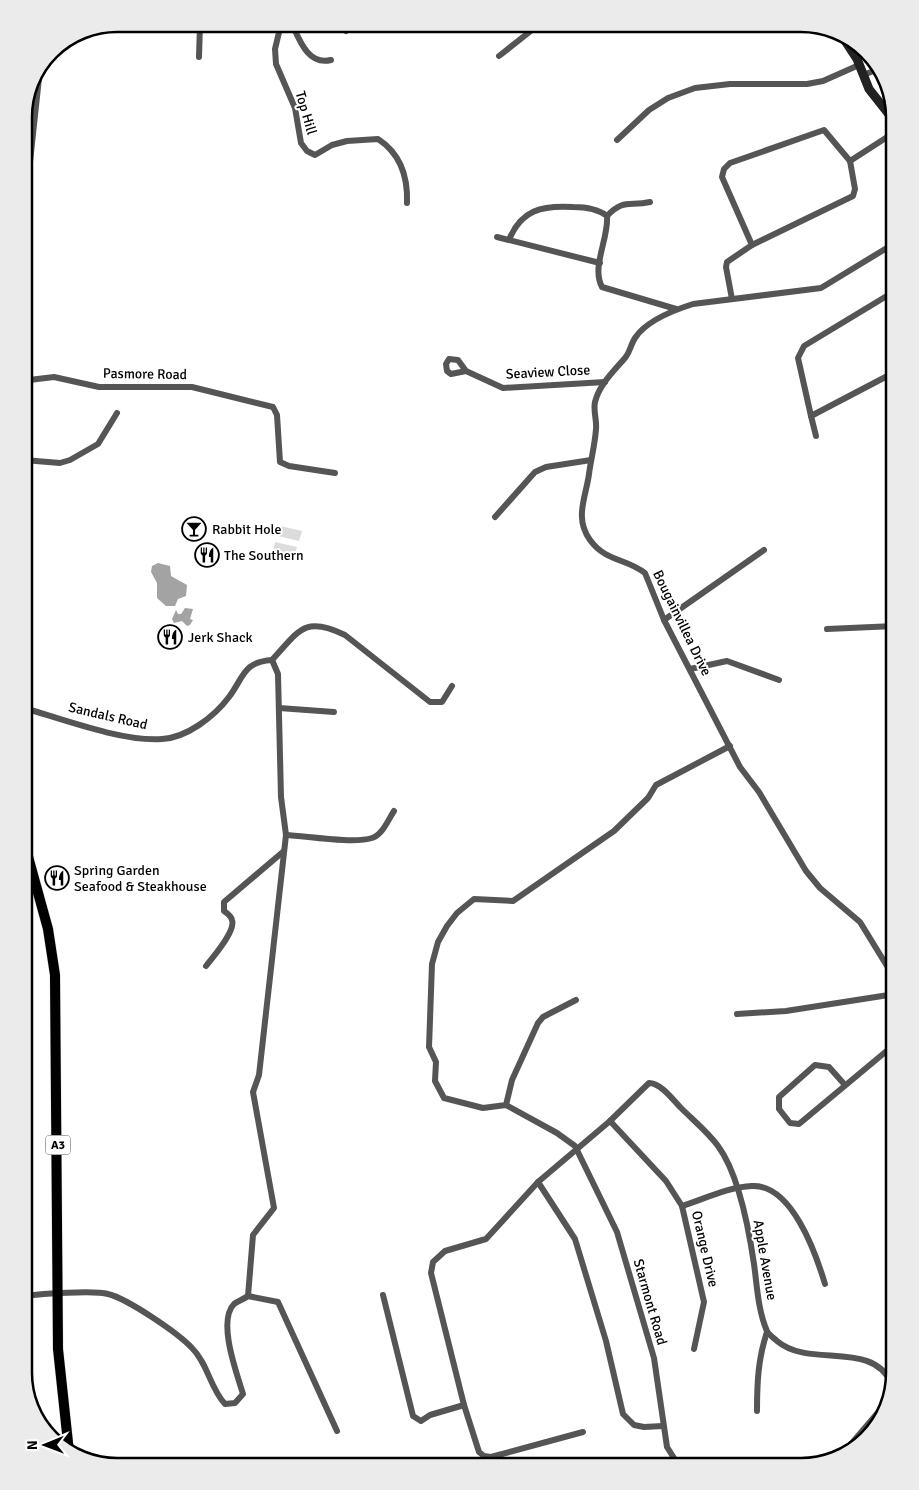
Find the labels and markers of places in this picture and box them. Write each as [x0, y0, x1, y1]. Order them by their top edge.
bar icon: Rabbit Hole [181, 516, 207, 542]
place label: Rabbit Hole [212, 521, 282, 538]
restaurant icon: The Southern [194, 542, 220, 568]
place label: The Southern [224, 547, 304, 564]
restaurant icon: Jerk Shack [157, 624, 183, 650]
place label: Jerk Shack [188, 629, 253, 646]
place label: Spring Garden Seafood & Steakhouse [74, 862, 207, 895]
restaurant icon: Spring Garden Seafood & Steakhouse [44, 865, 70, 891]

